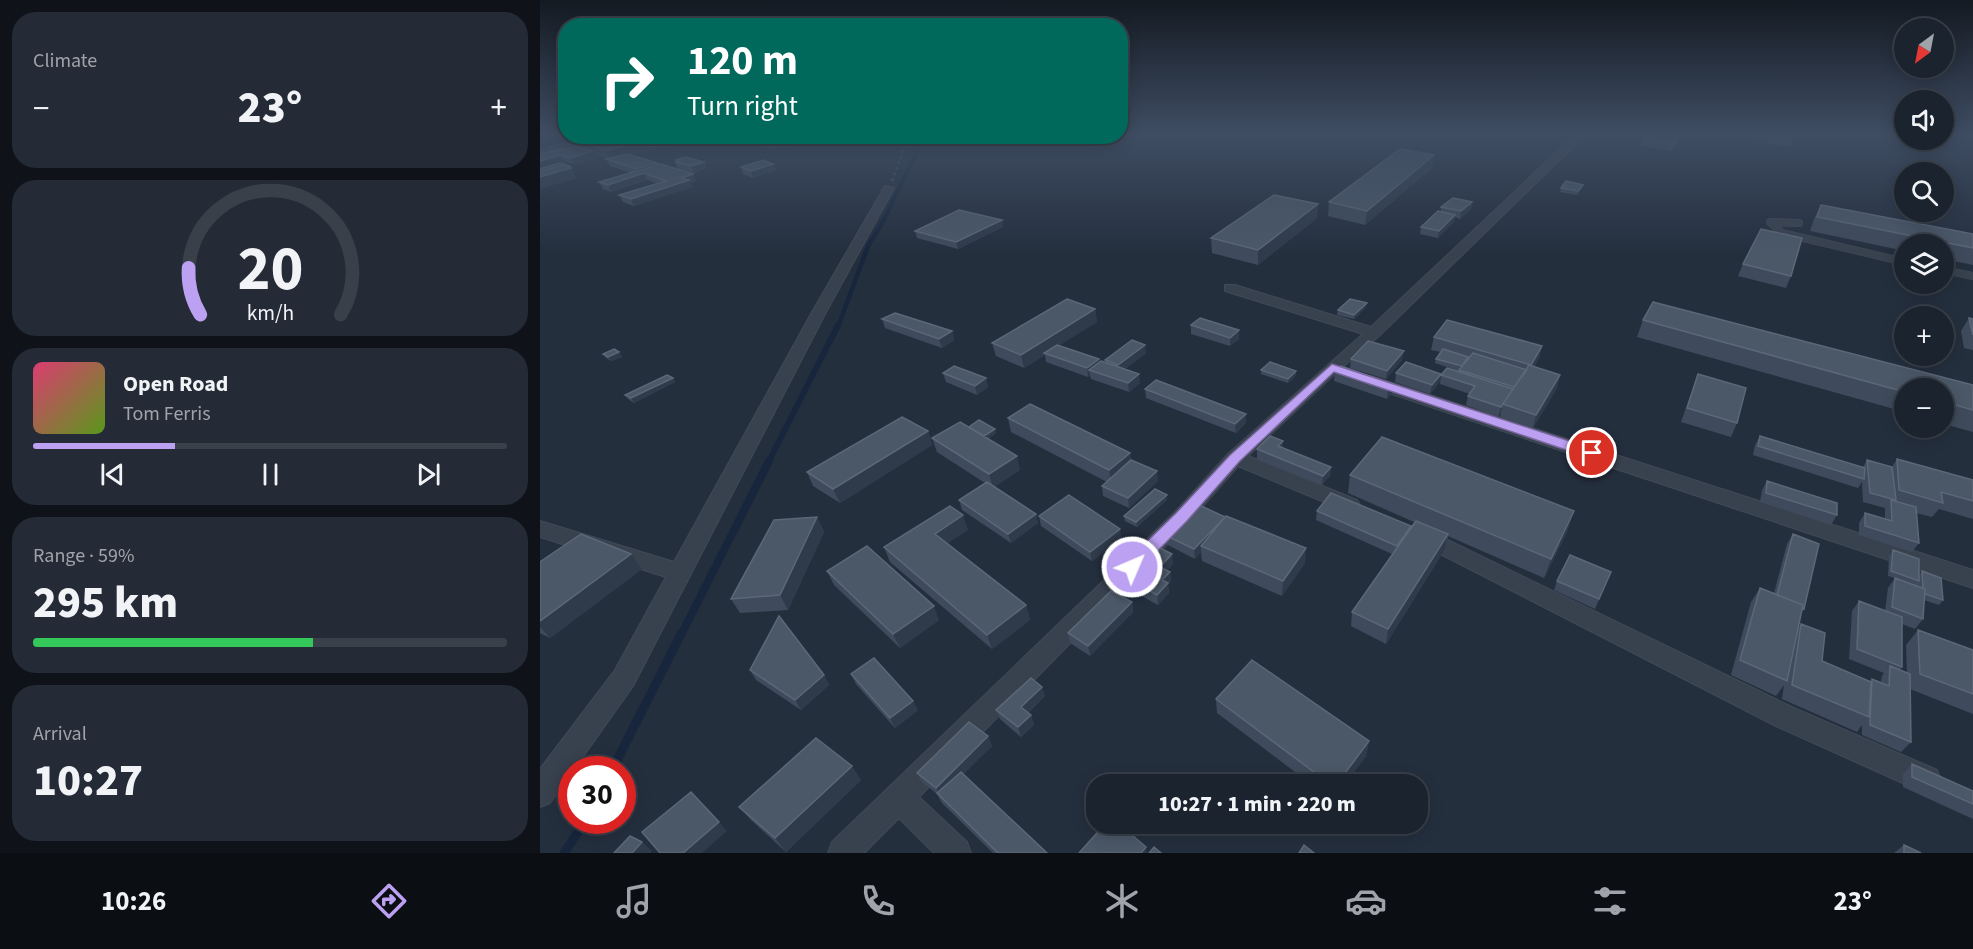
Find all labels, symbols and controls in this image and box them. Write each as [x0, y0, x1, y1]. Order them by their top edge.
north arrow [1894, 18, 1954, 78]
map controls [1894, 18, 1954, 438]
text: 120 m [687, 31, 798, 91]
icon: right [588, 42, 666, 120]
text: Climate [33, 47, 97, 75]
text: 23° [238, 76, 302, 140]
text: − [33, 85, 49, 132]
text: + [491, 85, 507, 132]
text: Turn right [687, 87, 798, 126]
button: sound [1894, 90, 1954, 150]
button: search [1894, 162, 1954, 222]
text: 20 [237, 225, 303, 314]
button: layers [1894, 234, 1954, 294]
text: km/h [246, 299, 294, 330]
button: + [1894, 306, 1954, 366]
text: Open Road [123, 368, 228, 400]
button: − [1894, 378, 1954, 438]
text: Tom Ferris [123, 400, 211, 428]
pin [1566, 427, 1617, 478]
icon: arrive [1575, 436, 1608, 469]
icon: previous [96, 458, 129, 491]
icon: pause [254, 458, 287, 491]
icon: next [412, 458, 445, 491]
position arrow [1100, 535, 1164, 599]
text: Range · 59% [33, 542, 134, 570]
text: 295 km [33, 571, 178, 635]
text: Arrival [33, 720, 87, 748]
text: 10:27 [33, 749, 143, 813]
speed limit sign: 30 [558, 756, 636, 834]
text: 10:27 · 1 min · 220 m [1158, 788, 1356, 820]
icon: directions [368, 880, 410, 922]
icon: music [613, 880, 655, 922]
icon: phone [857, 880, 899, 922]
icon: climate [1101, 880, 1143, 922]
icon: car [1345, 880, 1387, 922]
icon: filters [1589, 880, 1631, 922]
text: 10:26 [101, 882, 166, 921]
text: 23° [1834, 882, 1872, 921]

